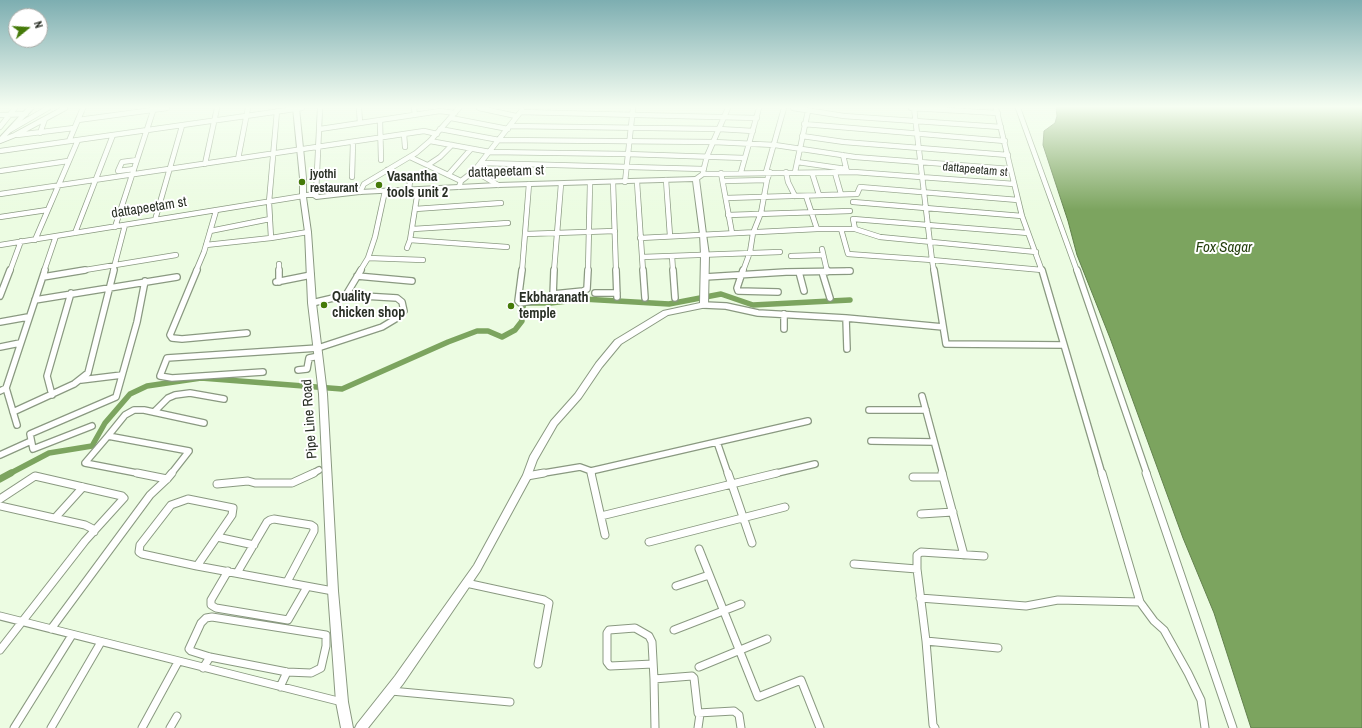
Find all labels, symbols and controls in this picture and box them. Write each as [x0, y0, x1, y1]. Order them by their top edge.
north arrow [8, 8, 48, 48]
text: N [31, 19, 46, 30]
street label: dattapeetam st [942, 160, 1008, 180]
street label: dattapeetam st [468, 162, 544, 182]
place label: jyothi restaurant [310, 168, 358, 196]
place label: Vasantha tools unit 2 [387, 169, 448, 202]
marker: jyothi restaurant [297, 177, 307, 187]
marker: Vasantha tools unit 2 [374, 180, 384, 190]
street label: dattapeetam st [110, 194, 188, 222]
water label: Fox Sagar [1196, 239, 1252, 257]
place label: Quality chicken shop [332, 289, 405, 322]
place label: Ekbharanath temple [519, 290, 589, 322]
marker: Quality chicken shop [319, 300, 329, 310]
marker: Ekbharanath temple [506, 301, 516, 311]
street label: Pipe Line Road [299, 379, 321, 459]

